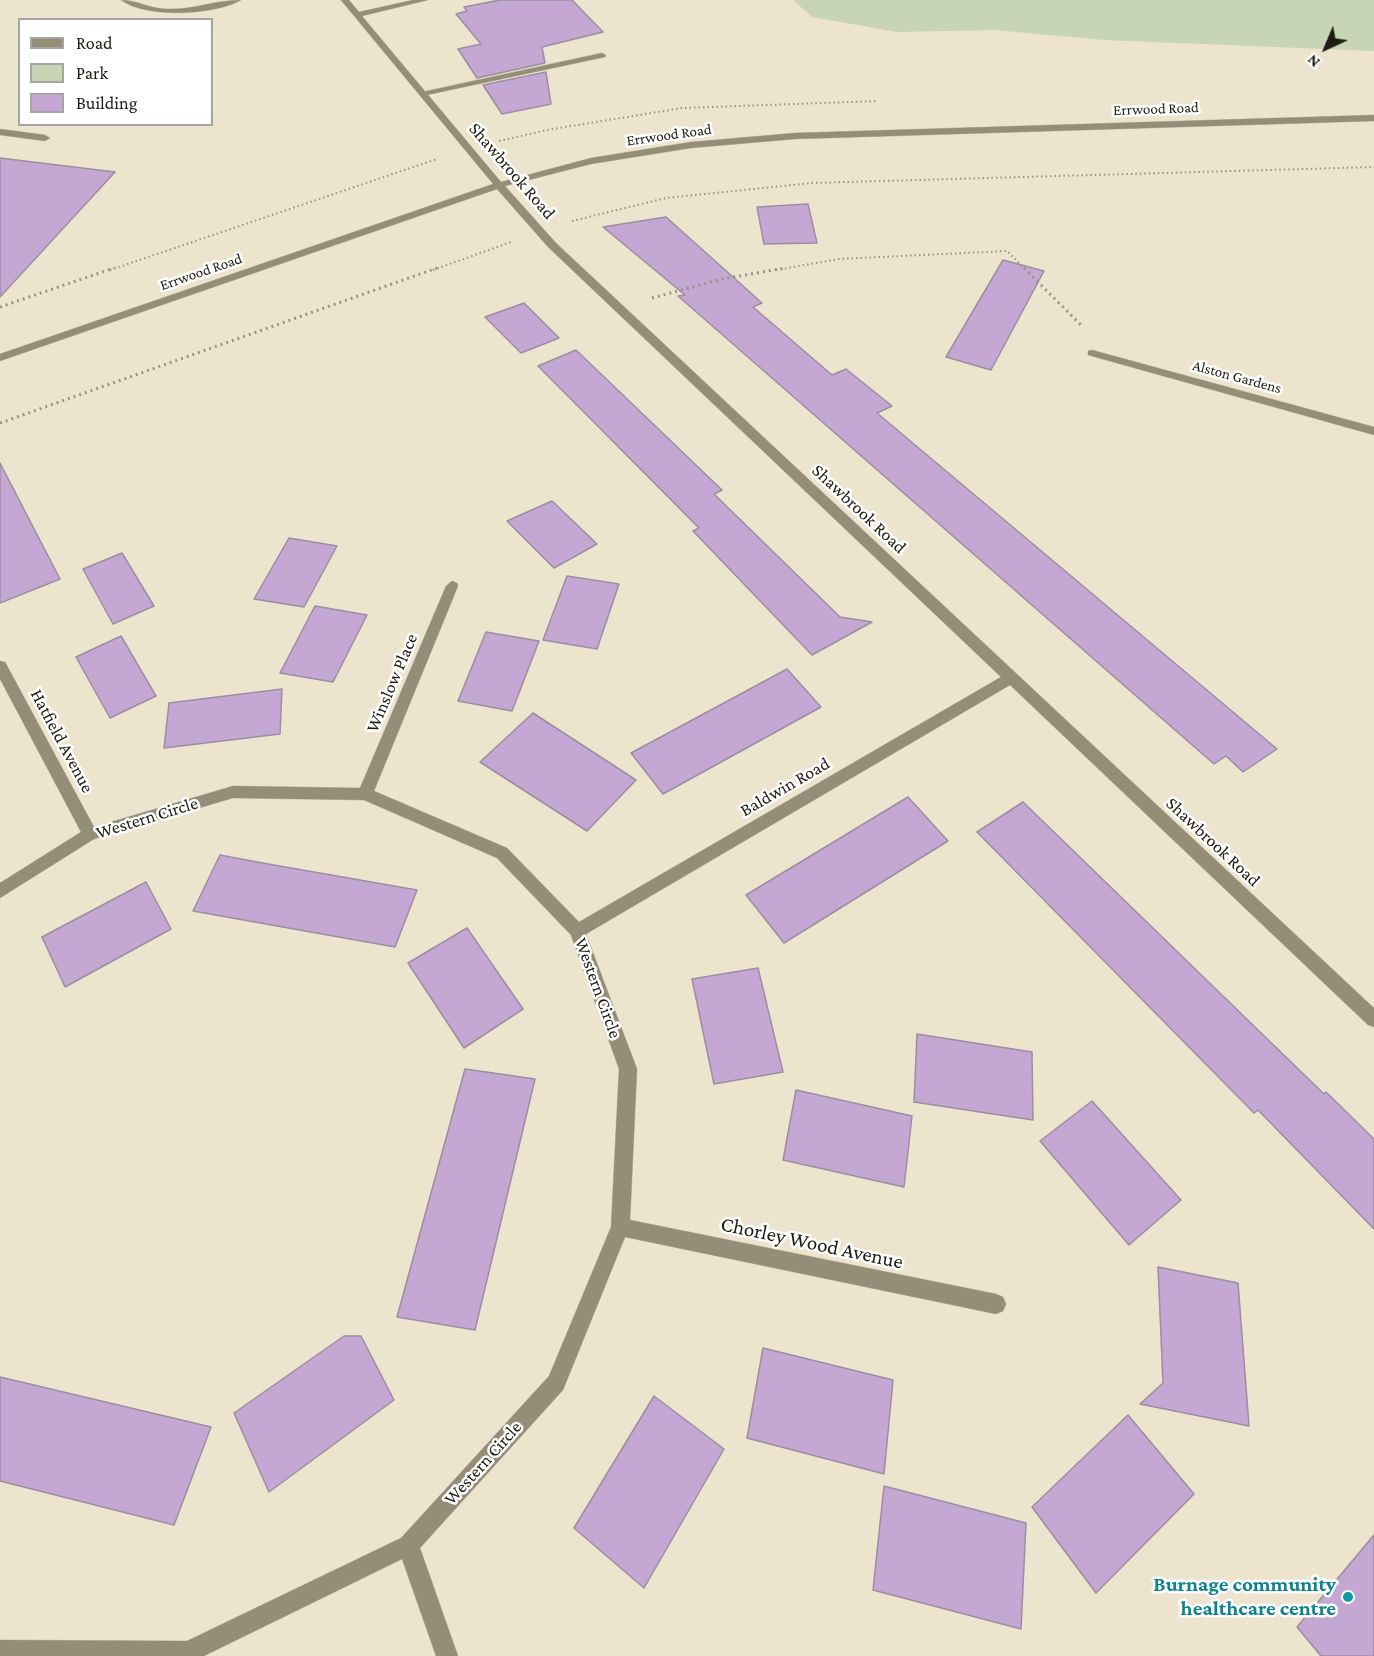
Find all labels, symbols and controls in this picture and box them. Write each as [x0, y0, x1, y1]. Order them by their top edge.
legend [18, 18, 213, 126]
north arrow [1296, 18, 1356, 78]
text: Road [76, 33, 113, 53]
text: N [1303, 51, 1323, 71]
text: Park [76, 63, 108, 83]
text: Building [76, 93, 137, 113]
street label: Errwood Road [1113, 99, 1199, 119]
street label: Shawbrook Road [464, 118, 560, 224]
street label: Errwood Road [625, 120, 713, 150]
street label: Errwood Road [158, 250, 244, 294]
street label: Alston Gardens [1191, 356, 1283, 398]
street label: Shawbrook Road [807, 460, 911, 558]
street label: Winslow Place [361, 630, 423, 736]
street label: Hatfield Avenue [26, 686, 98, 796]
street label: Baldwin Road [736, 753, 834, 821]
street label: Western Circle [93, 792, 201, 844]
street label: Shawbrook Road [1161, 793, 1265, 891]
street label: Western Circle [570, 935, 626, 1041]
street label: Chorley Wood Avenue [719, 1211, 905, 1275]
street label: Western Circle [440, 1417, 526, 1509]
place label: Burnage community healthcare centre [1153, 1572, 1336, 1622]
marker: Burnage community healthcare centre [1341, 1590, 1355, 1604]

